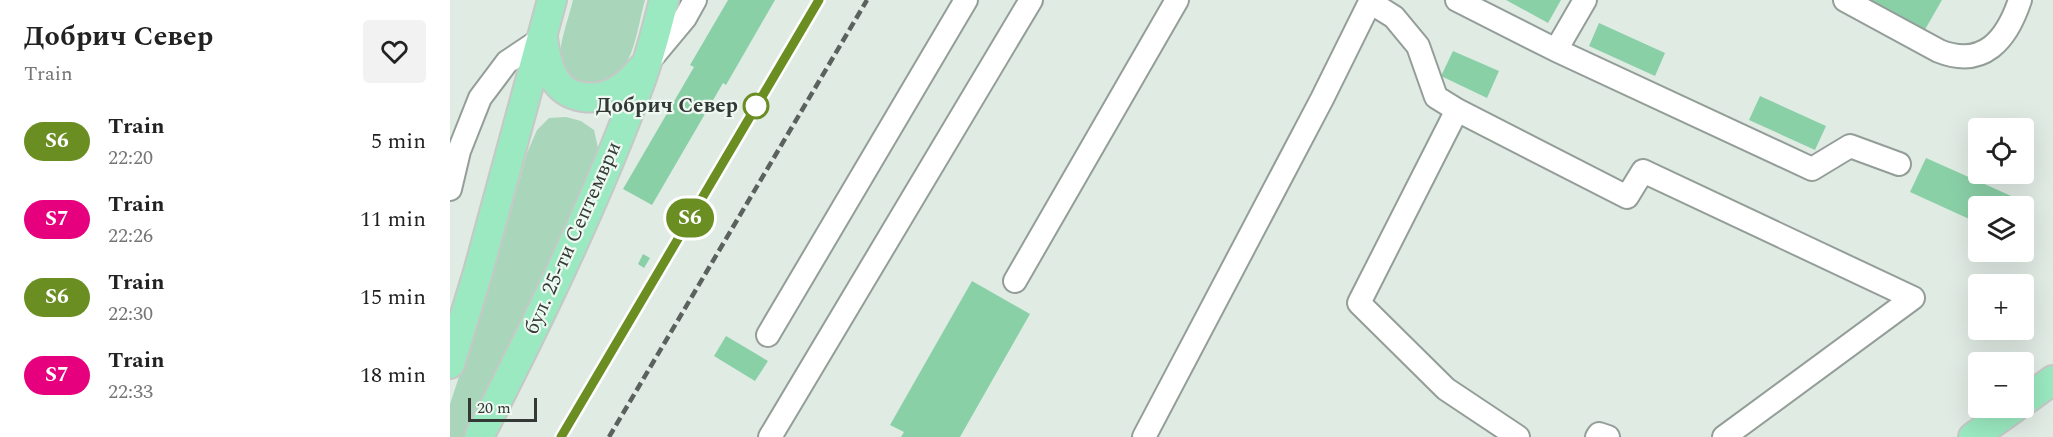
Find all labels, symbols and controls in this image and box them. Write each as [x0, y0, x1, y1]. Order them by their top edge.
text: Добрич Север [24, 15, 213, 58]
button: heart [363, 20, 426, 83]
text: Train [24, 59, 73, 89]
place label: Добрич Север [596, 90, 738, 122]
marker: Добрич Север [743, 93, 769, 119]
text: Train [108, 110, 165, 143]
map controls [1968, 118, 2034, 418]
button: locate [1968, 118, 2034, 184]
text: S6 [45, 125, 69, 157]
text: 5 min [371, 125, 426, 158]
street label: бул. 25-ти Септември [516, 136, 630, 340]
text: 22:20 [108, 143, 153, 173]
text: Train [108, 188, 165, 221]
button: layers [1968, 196, 2034, 262]
line badge: S6 [663, 198, 717, 238]
text: S6 [678, 202, 702, 234]
text: S7 [45, 203, 69, 235]
text: 11 min [360, 203, 426, 236]
text: 22:26 [108, 221, 153, 251]
text: Train [108, 266, 165, 299]
button: + [1968, 274, 2034, 340]
text: S6 [45, 281, 69, 313]
text: 15 min [360, 281, 426, 314]
text: 22:30 [108, 299, 153, 329]
text: Train [108, 344, 165, 377]
button: − [1968, 352, 2034, 418]
text: S7 [45, 359, 69, 391]
text: 18 min [360, 359, 426, 392]
text: 22:33 [108, 377, 153, 407]
scale bar [468, 395, 537, 422]
text: 20 m [477, 396, 511, 420]

